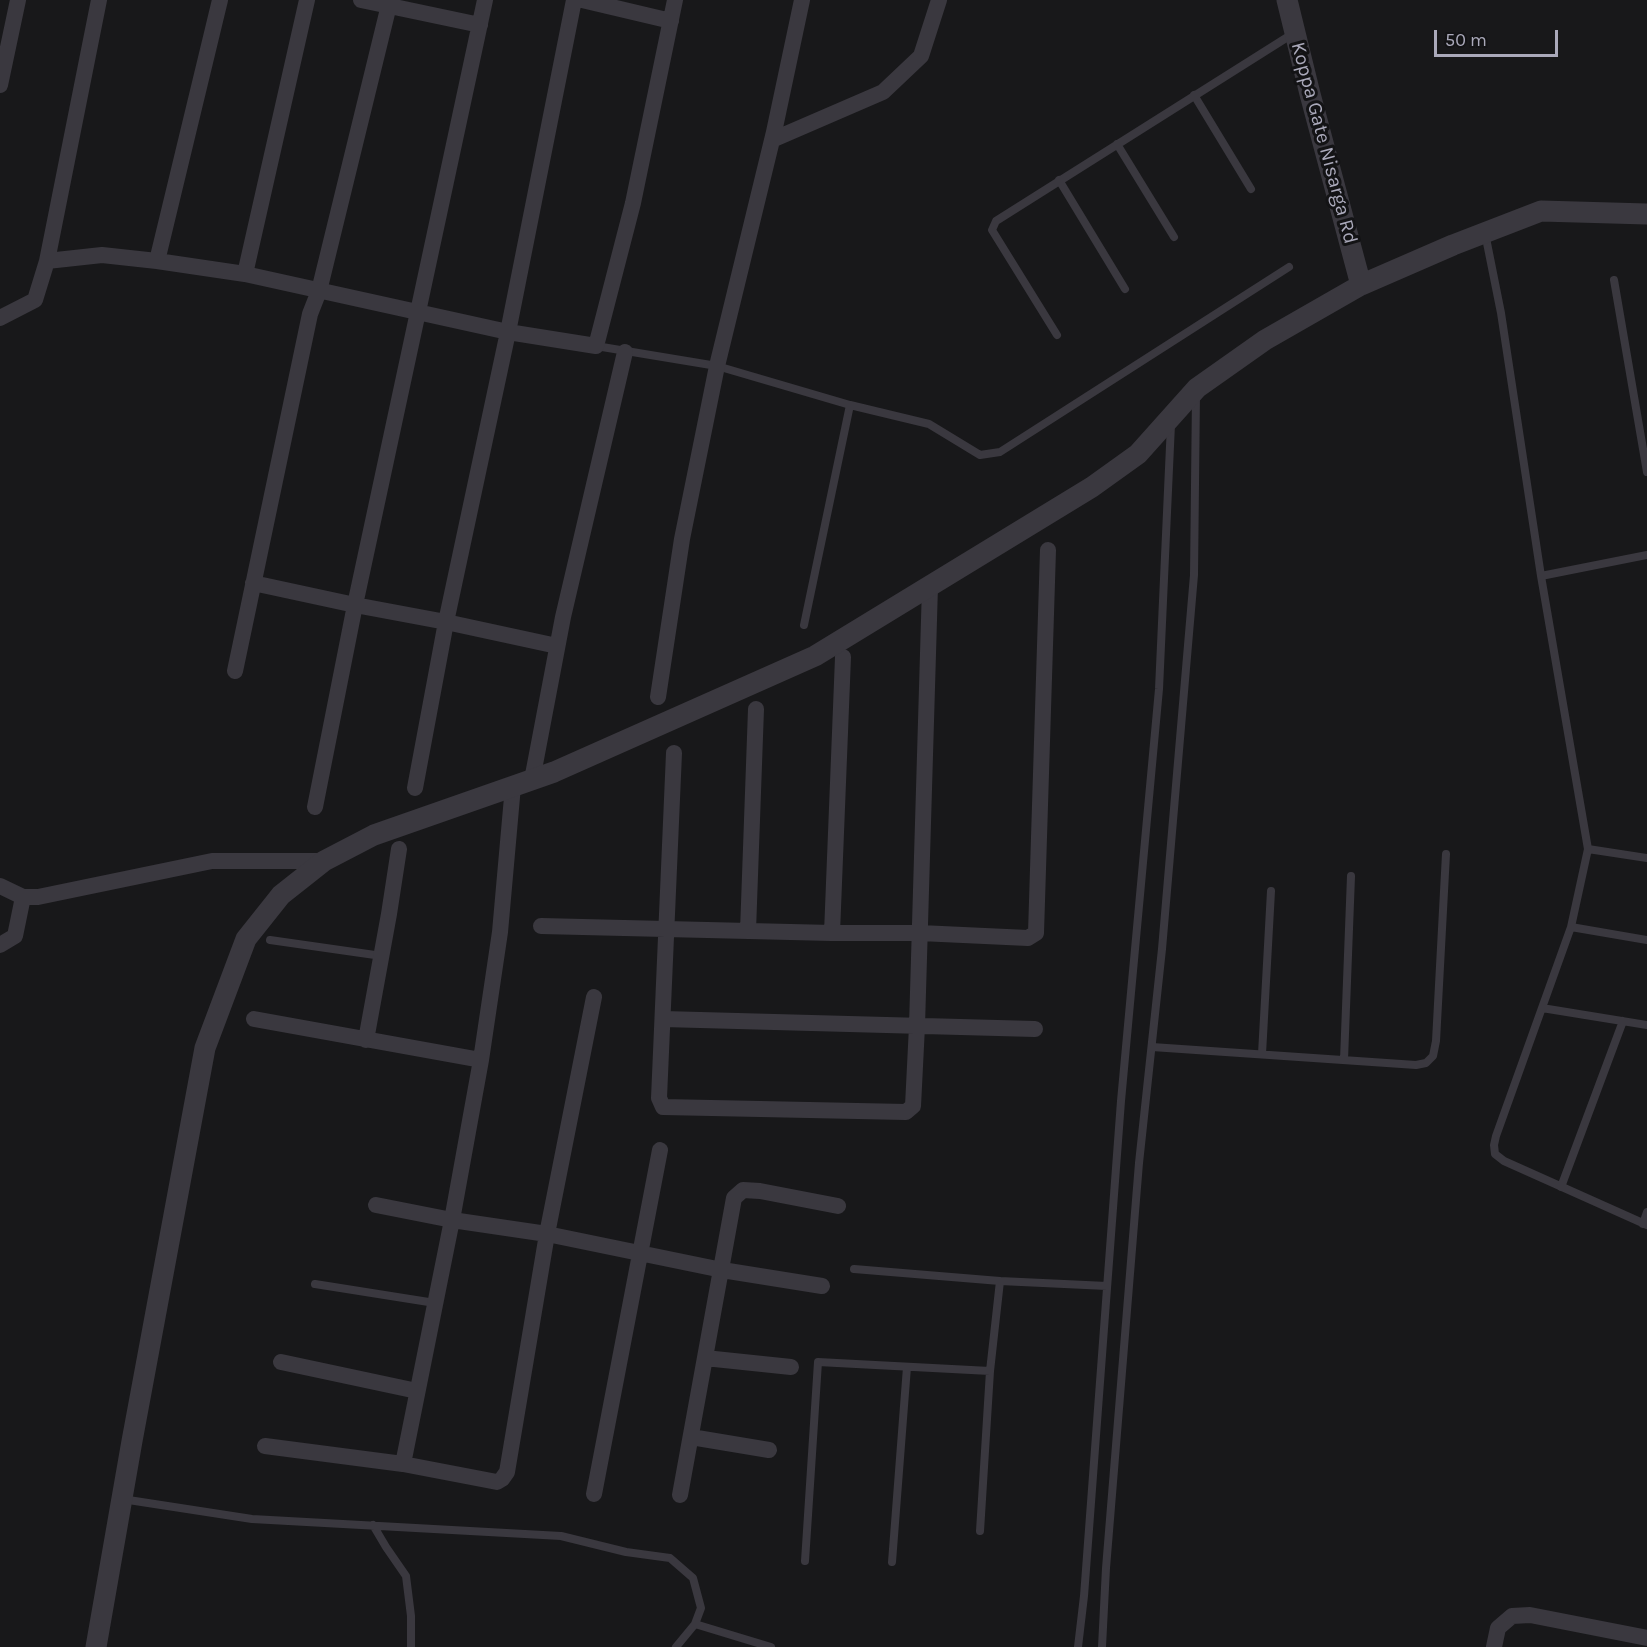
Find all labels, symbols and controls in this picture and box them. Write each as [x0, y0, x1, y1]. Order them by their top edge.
scale bar [1437, 18, 1562, 56]
text: 50 m [1445, 29, 1487, 51]
street label: Koppa Gate Nisarga Rd [1286, 40, 1362, 246]

